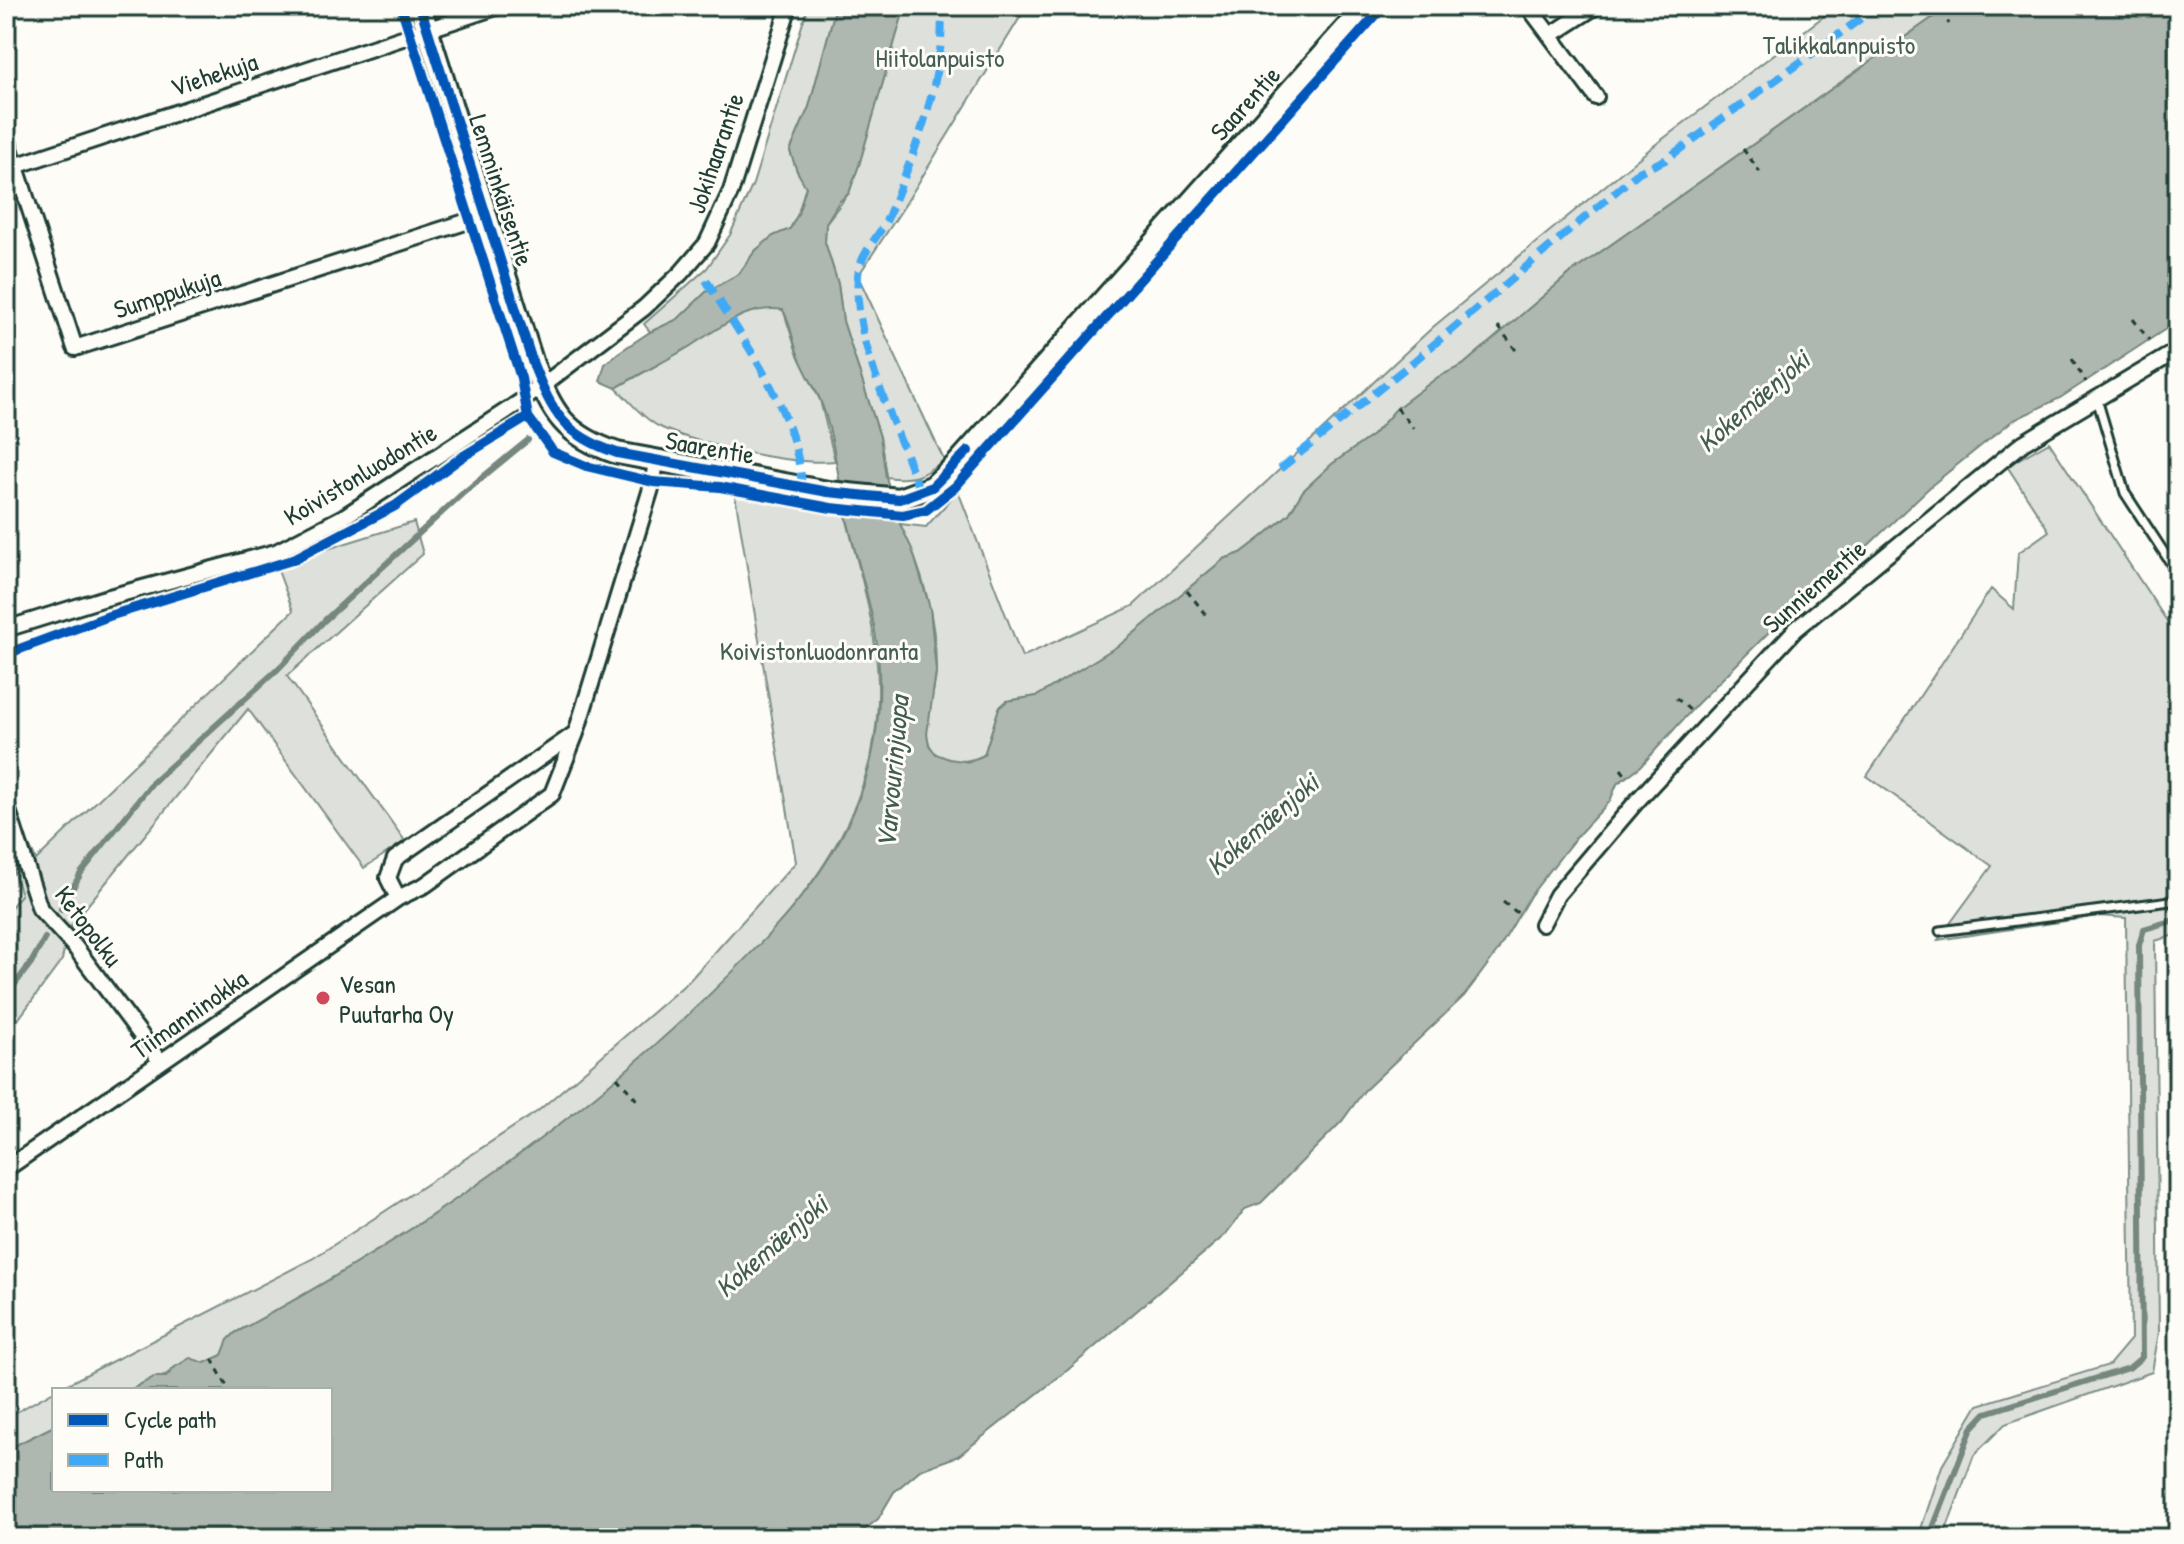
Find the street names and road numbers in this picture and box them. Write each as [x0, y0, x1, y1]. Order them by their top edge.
street label: Viehekuja [166, 44, 262, 104]
street label: Saarentie [1202, 58, 1288, 148]
street label: Jokihaarantie [678, 88, 752, 218]
street label: Lemminkäisentie [461, 110, 543, 270]
street label: Sumppukuja [109, 259, 225, 327]
street label: Koivistonluodontie [277, 415, 443, 533]
street label: Saarentie [663, 422, 757, 472]
street label: Sunniementie [1755, 531, 1873, 641]
street label: Ketopolku [47, 878, 131, 974]
street label: Tiimanninokka [124, 961, 254, 1067]

